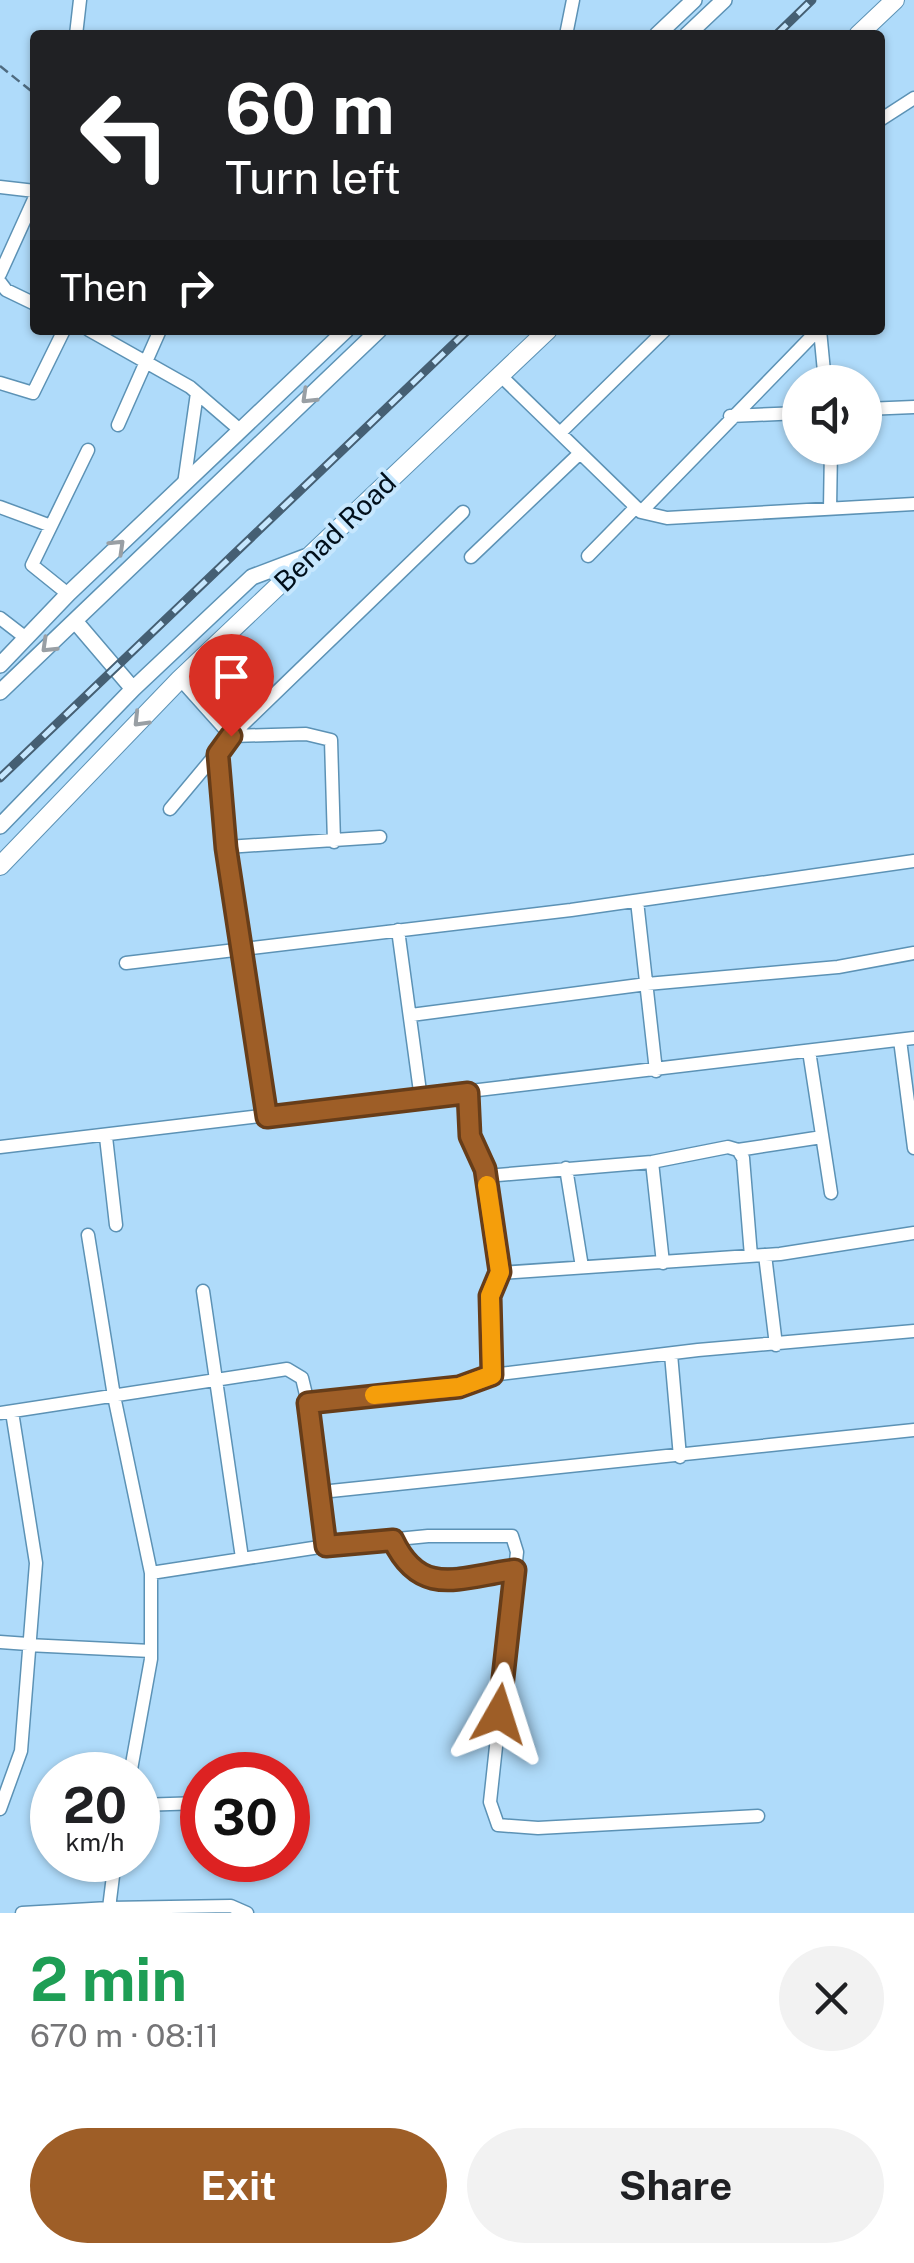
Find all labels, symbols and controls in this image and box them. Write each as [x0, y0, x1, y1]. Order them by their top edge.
text: 60 m [225, 67, 395, 150]
icon: left [60, 70, 190, 200]
text: Turn left [225, 151, 401, 204]
icon: right [168, 260, 223, 315]
text: Then [60, 265, 148, 310]
map controls [782, 365, 882, 465]
button: sound [782, 365, 882, 465]
one-way arrow [302, 385, 320, 403]
street label: Benad Road [267, 466, 402, 598]
one-way arrow [106, 540, 124, 558]
one-way arrow [42, 634, 60, 652]
pin [189, 634, 274, 737]
icon: arrive [204, 649, 259, 704]
one-way arrow [134, 709, 152, 727]
position arrow [447, 1662, 551, 1766]
speed limit sign: 30 [180, 1752, 310, 1882]
text: 20 [63, 1775, 127, 1834]
text: km/h [66, 1827, 124, 1857]
text: 2 min [30, 1944, 187, 2015]
button: close [779, 1946, 884, 2051]
text: 670 m · 08:11 [30, 2017, 219, 2054]
button: Exit [30, 2128, 447, 2243]
button: Share [467, 2128, 884, 2243]

